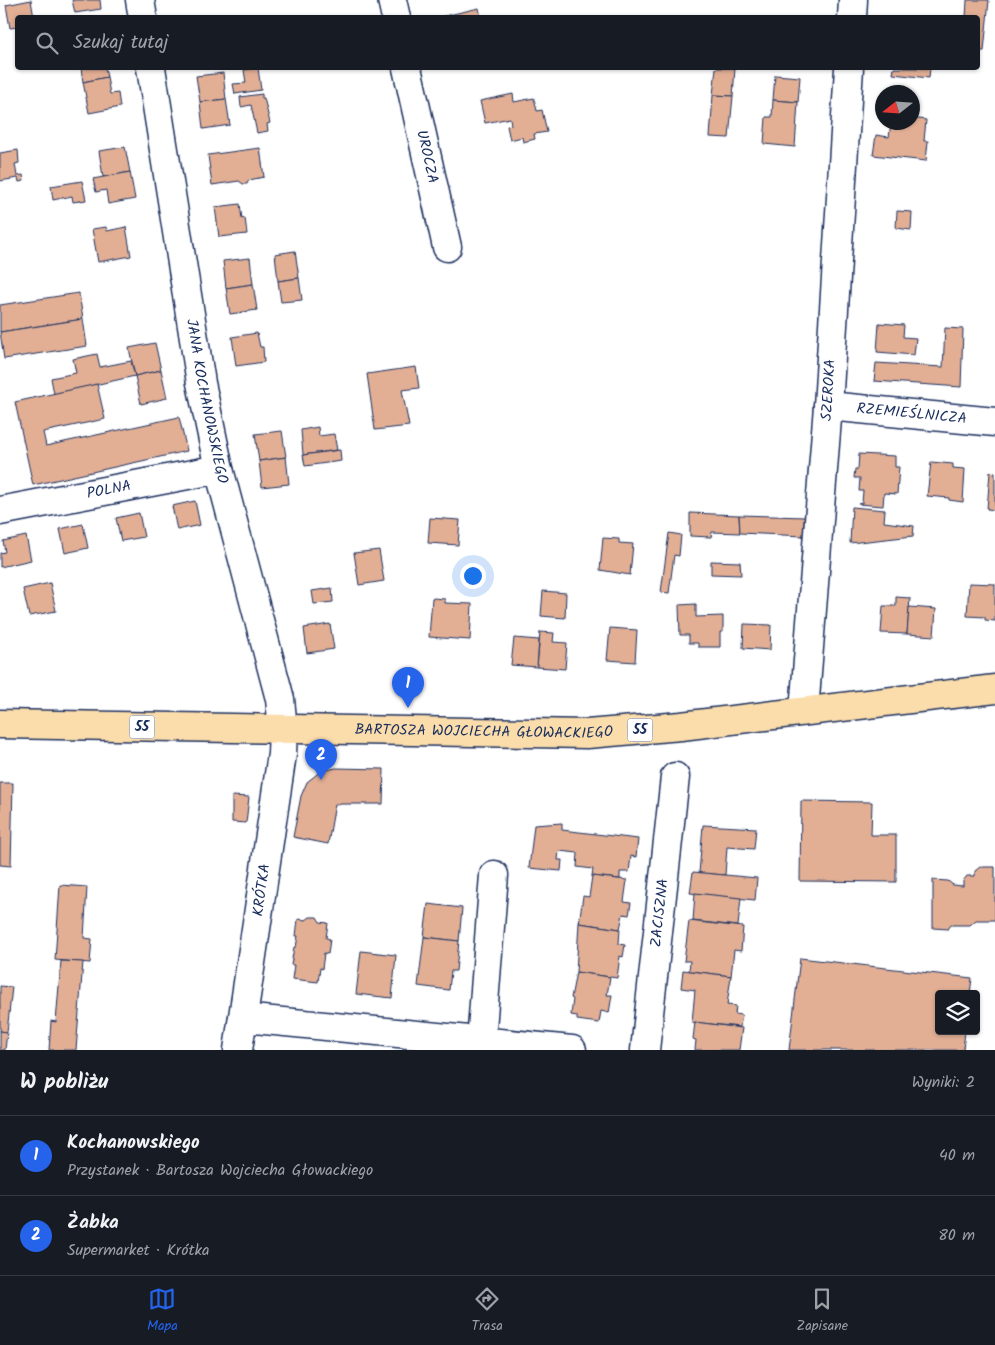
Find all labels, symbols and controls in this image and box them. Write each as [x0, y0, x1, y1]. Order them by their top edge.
search box [15, 15, 980, 70]
text: Szukaj tutaj [73, 28, 168, 58]
icon: search [33, 29, 61, 57]
north arrow [875, 85, 920, 130]
street label: UROCZA [409, 128, 444, 186]
street label: JANA KOCHANOWSKIEGO [179, 317, 234, 487]
street label: SZEROKA [815, 358, 843, 422]
street label: RZEMIEŚLNICZA [855, 397, 968, 431]
street label: POLNA [85, 474, 133, 506]
your location [460, 563, 486, 589]
pin: 1 [392, 667, 424, 708]
road number: 55 [130, 716, 154, 739]
street label: BARTOSZA WOJCIECHA GŁOWACKIEGO [355, 718, 614, 746]
road number: 55 [628, 718, 652, 742]
pin: 2 [305, 739, 337, 780]
street label: KRÓTKA [246, 862, 278, 918]
street label: ZACISZNA [644, 877, 676, 948]
map controls [935, 990, 980, 1035]
button: layers [935, 990, 980, 1035]
text: W pobliżu [20, 1066, 108, 1099]
text: Wyniki: 2 [912, 1070, 975, 1095]
text: Kochanowskiego [67, 1128, 200, 1158]
text: 1 [34, 1143, 38, 1168]
text: 40 m [939, 1143, 975, 1168]
text: Przystanek · Bartosza Wojciecha Głowackiego [67, 1158, 373, 1183]
text: Żabka [67, 1208, 119, 1238]
text: 2 [31, 1223, 41, 1248]
text: 80 m [938, 1223, 975, 1248]
text: Supermarket · Krótka [67, 1238, 210, 1263]
tab: Mapa [147, 1285, 178, 1337]
tab: Trasa [472, 1285, 503, 1337]
tab: Zapisane [797, 1285, 848, 1337]

